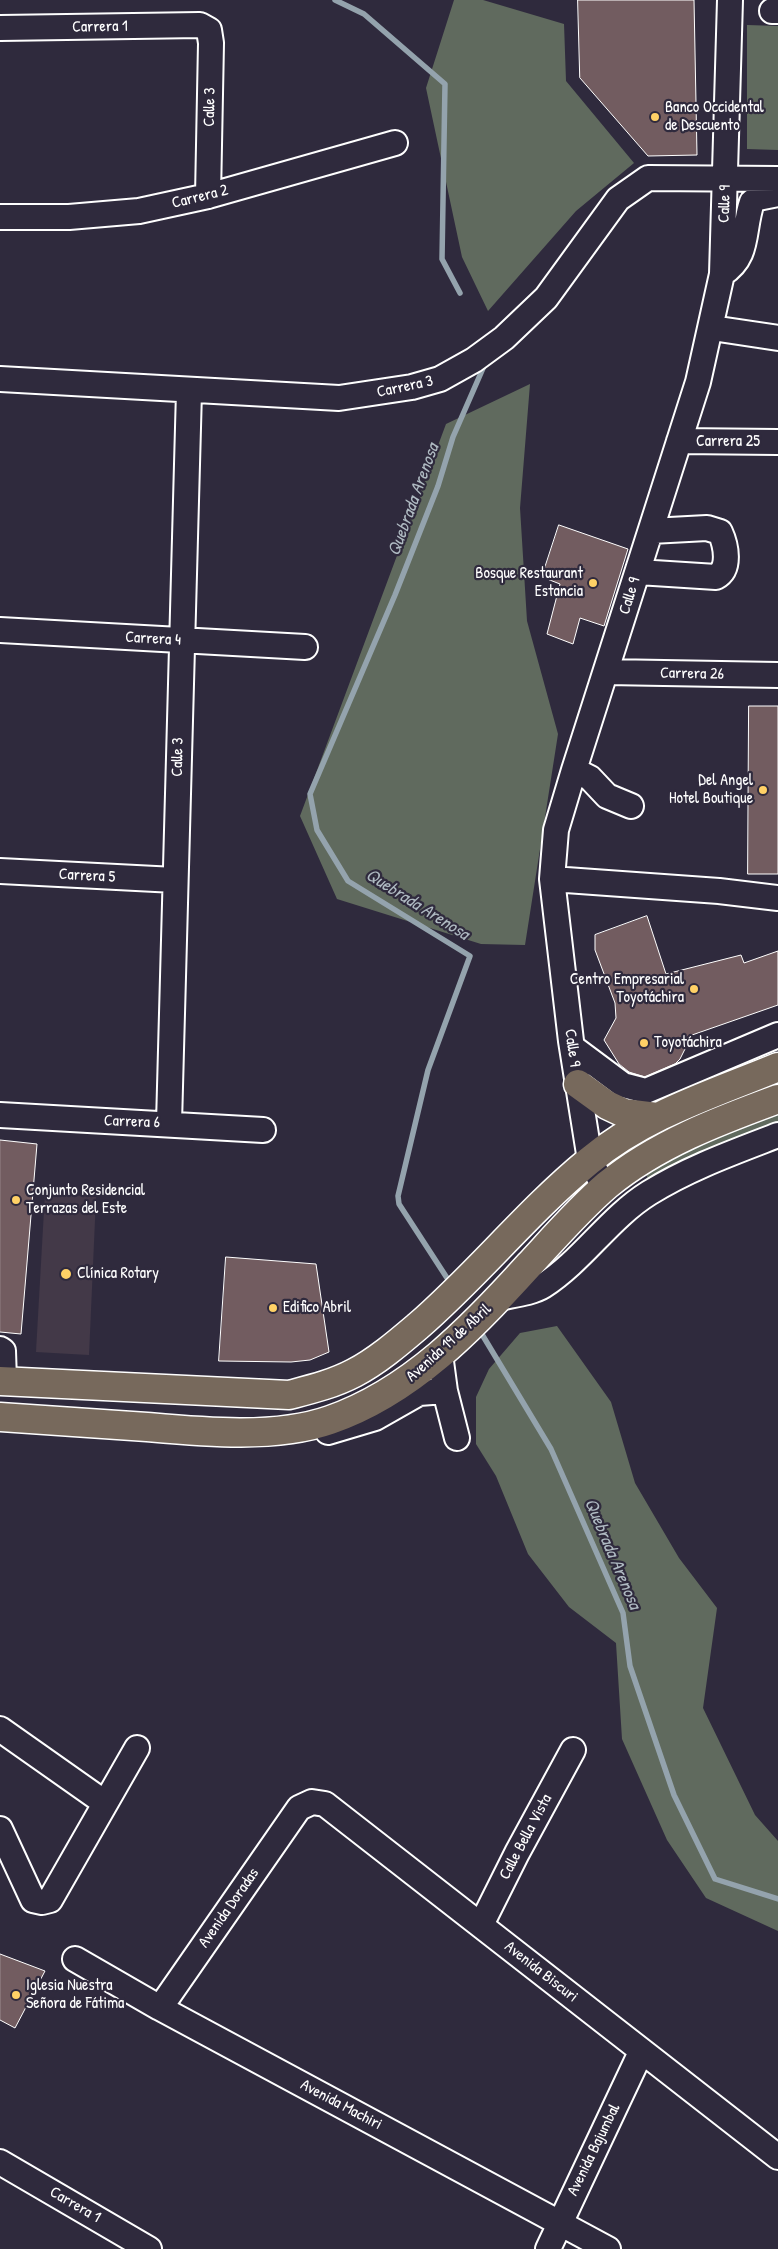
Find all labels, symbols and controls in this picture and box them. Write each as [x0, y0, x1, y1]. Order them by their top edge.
street label: Carrera 1 [72, 17, 128, 37]
street label: Calle 3 [200, 87, 220, 127]
place label: Banco Occidental de Descuento [665, 98, 764, 136]
marker: Banco Occidental de Descuento [649, 111, 661, 123]
street label: Carrera 2 [170, 181, 230, 213]
street label: Calle 9 [715, 185, 735, 223]
street label: Carrera 3 [375, 372, 435, 402]
street label: Carrera 25 [696, 432, 760, 452]
water label: Quebrada Arenosa [384, 441, 444, 559]
place label: Bosque Restaurant Estancia [475, 564, 583, 602]
street label: Calle 9 [615, 575, 645, 617]
marker: Bosque Restaurant Estancia [587, 577, 599, 589]
street label: Carrera 4 [125, 628, 181, 650]
street label: Carrera 26 [660, 664, 724, 684]
street label: Calle 3 [168, 737, 188, 777]
place label: Del Angel Hotel Boutique [669, 771, 753, 809]
marker: Del Angel Hotel Boutique [757, 784, 769, 796]
street label: Carrera 5 [58, 865, 116, 887]
water label: Quebrada Arenosa [361, 865, 473, 945]
place label: Centro Empresarial Toyotáchira [570, 970, 684, 1008]
marker: Centro Empresarial Toyotáchira [688, 983, 700, 995]
street label: Calle 9 [560, 1028, 584, 1068]
place label: Toyotáchira [654, 1033, 722, 1053]
marker: Toyotáchira [638, 1037, 650, 1049]
street label: Carrera 6 [104, 1111, 160, 1133]
place label: Conjunto Residencial Terrazas del Este [26, 1181, 145, 1219]
marker: Conjunto Residencial Terrazas del Este [10, 1194, 22, 1206]
place label: Clínica Rotary [77, 1264, 159, 1284]
marker: Clínica Rotary [59, 1267, 73, 1281]
place label: Edifico Abril [283, 1298, 351, 1318]
street label: Avenida 19 de Abril [403, 1300, 495, 1386]
marker: Edifico Abril [267, 1302, 279, 1314]
water label: Quebrada Arenosa [579, 1495, 645, 1613]
street label: Calle Bella Vista [495, 1791, 557, 1883]
street label: Avenida Doradas [195, 1865, 263, 1951]
street label: Avenida Biscuri [500, 1937, 582, 2007]
place label: Iglesia Nuestra Señora de Fátima [26, 1976, 124, 2014]
marker: Iglesia Nuestra Señora de Fátima [10, 1989, 22, 2001]
street label: Avenida Machiri [297, 2075, 385, 2135]
street label: Avenida Bajumbal [563, 2101, 625, 2199]
street label: Carrera 1 [46, 2183, 104, 2227]

